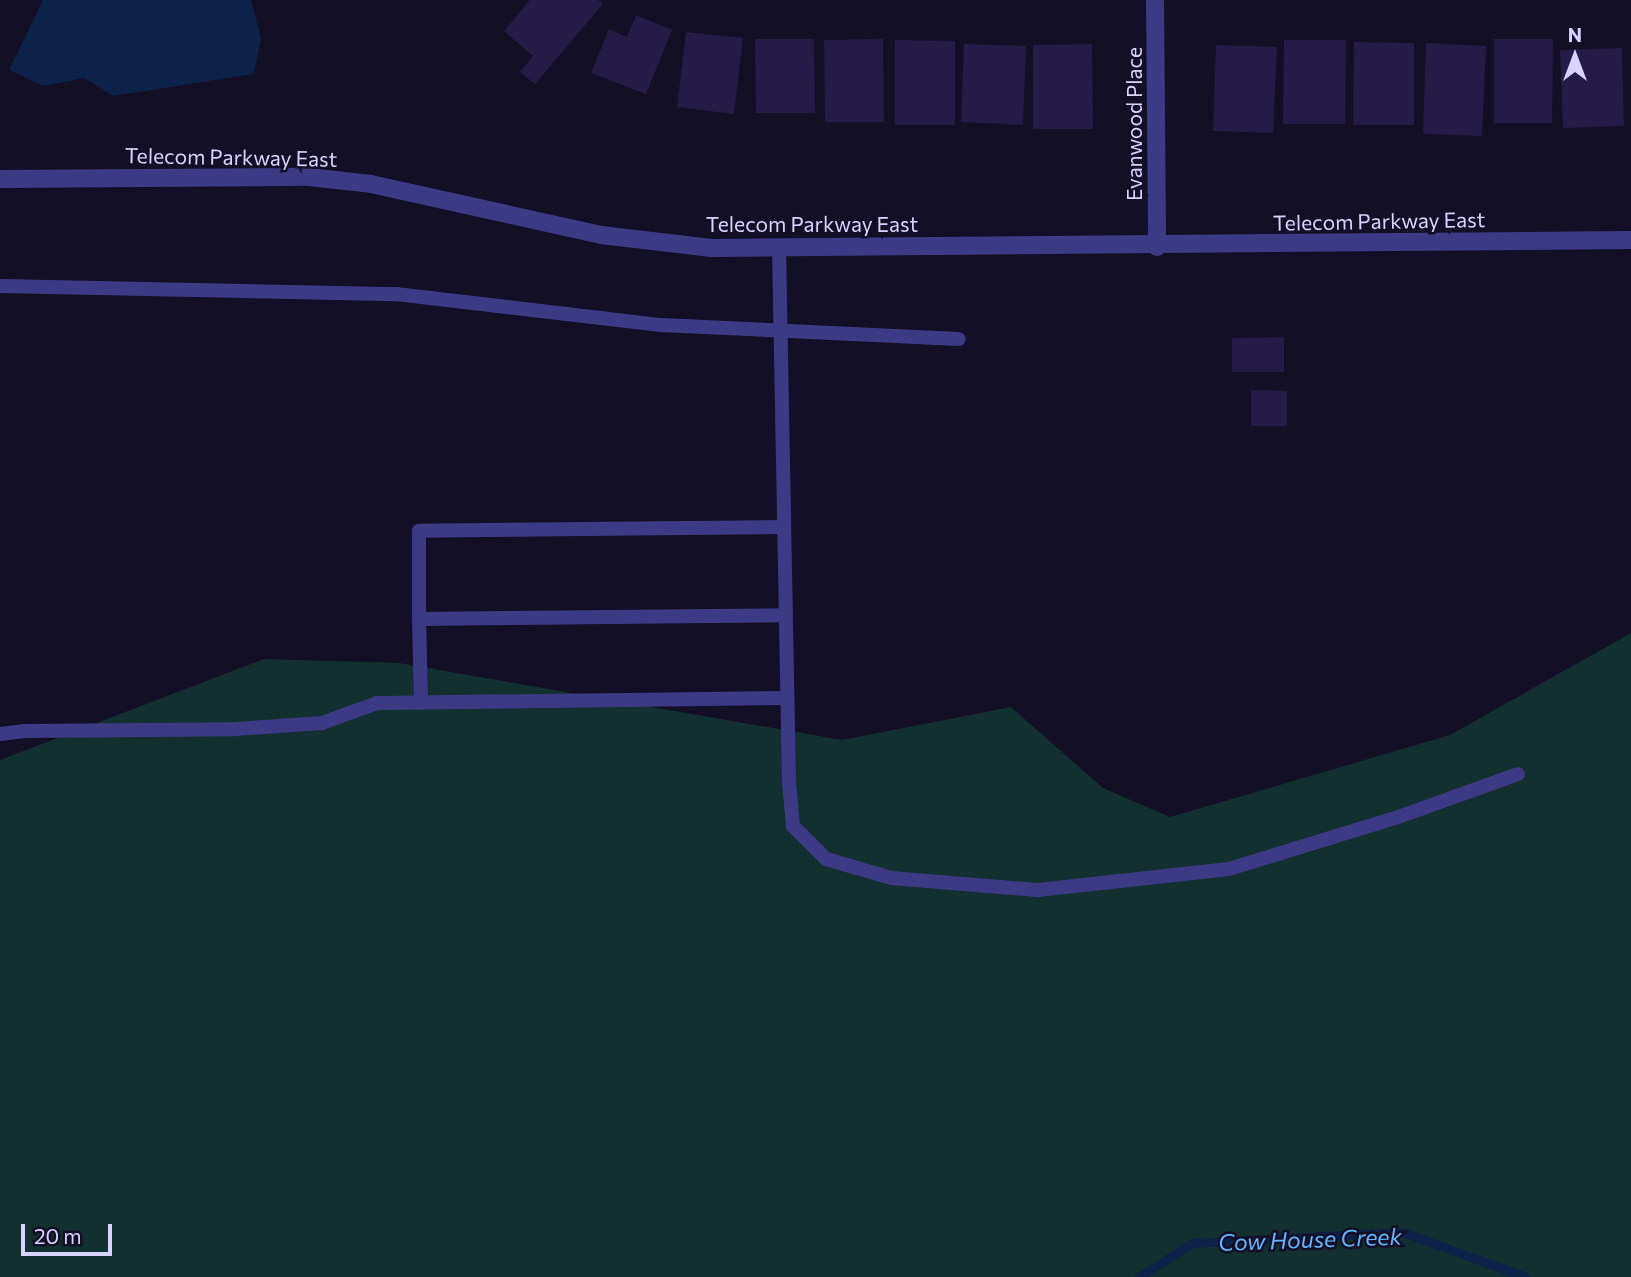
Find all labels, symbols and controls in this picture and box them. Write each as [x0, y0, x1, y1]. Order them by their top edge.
north arrow [1540, 21, 1610, 91]
text: N [1568, 23, 1582, 46]
street label: Evanwood Place [1121, 47, 1147, 201]
street label: Telecom Parkway East [125, 143, 337, 171]
street label: Telecom Parkway East [1273, 207, 1485, 235]
street label: Telecom Parkway East [706, 211, 918, 237]
scale bar [24, 1210, 116, 1254]
water label: Cow House Creek [1218, 1222, 1402, 1256]
text: 20 m [34, 1223, 82, 1248]

